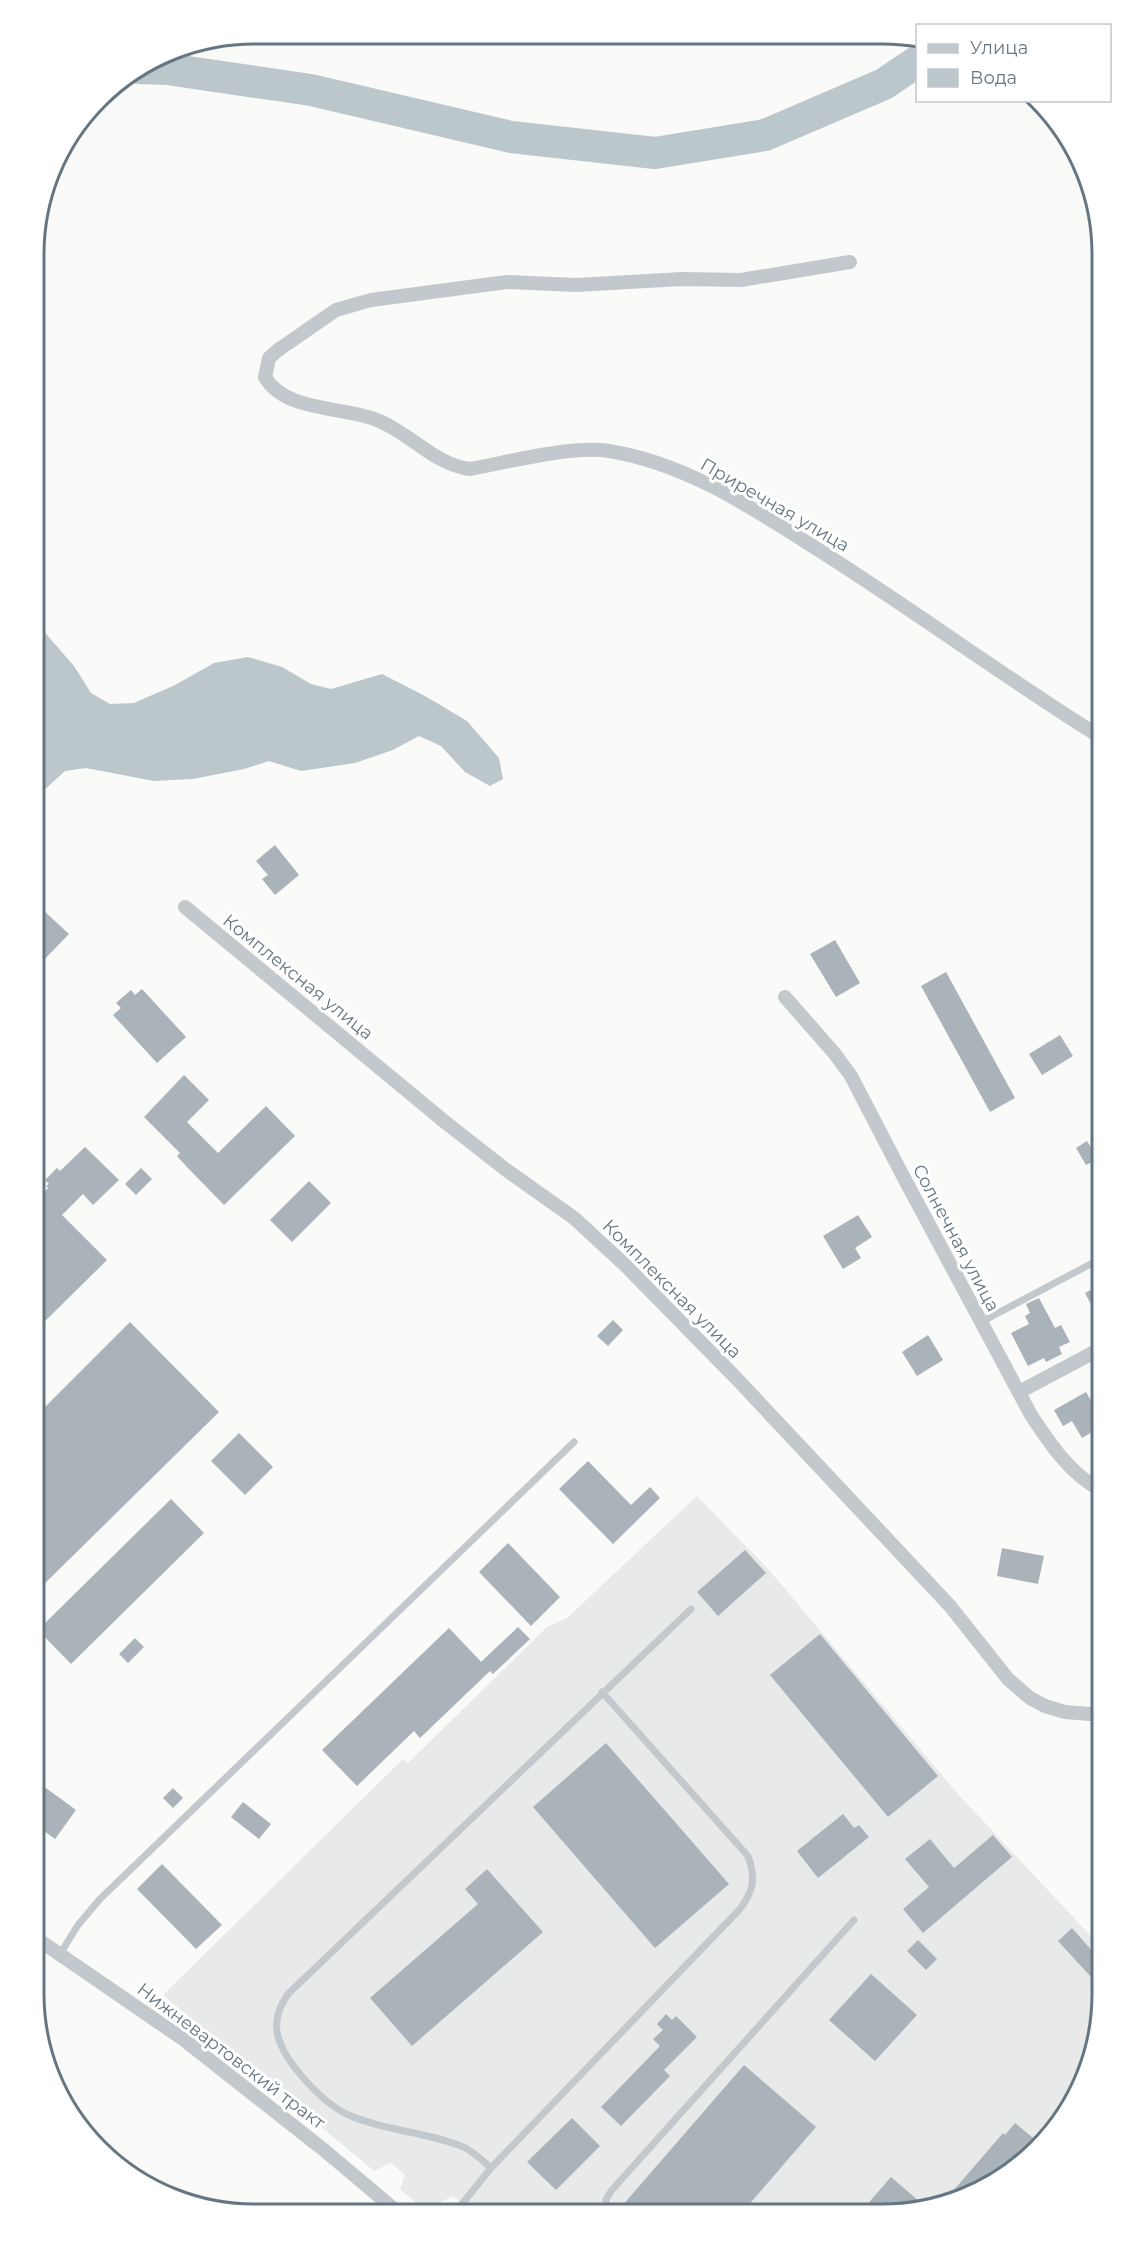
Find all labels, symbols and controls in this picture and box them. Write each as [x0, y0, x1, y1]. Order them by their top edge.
legend [916, 24, 1111, 102]
text: Улица [970, 37, 1028, 59]
text: Вода [970, 67, 1017, 89]
street label: Приречная улица [697, 453, 853, 557]
street label: Комплексная улица [218, 910, 378, 1044]
street label: Солнечная улица [908, 1161, 1004, 1315]
street label: Комплексная улица [598, 1215, 746, 1363]
street label: Нижневартовский тракт [133, 1978, 330, 2134]

